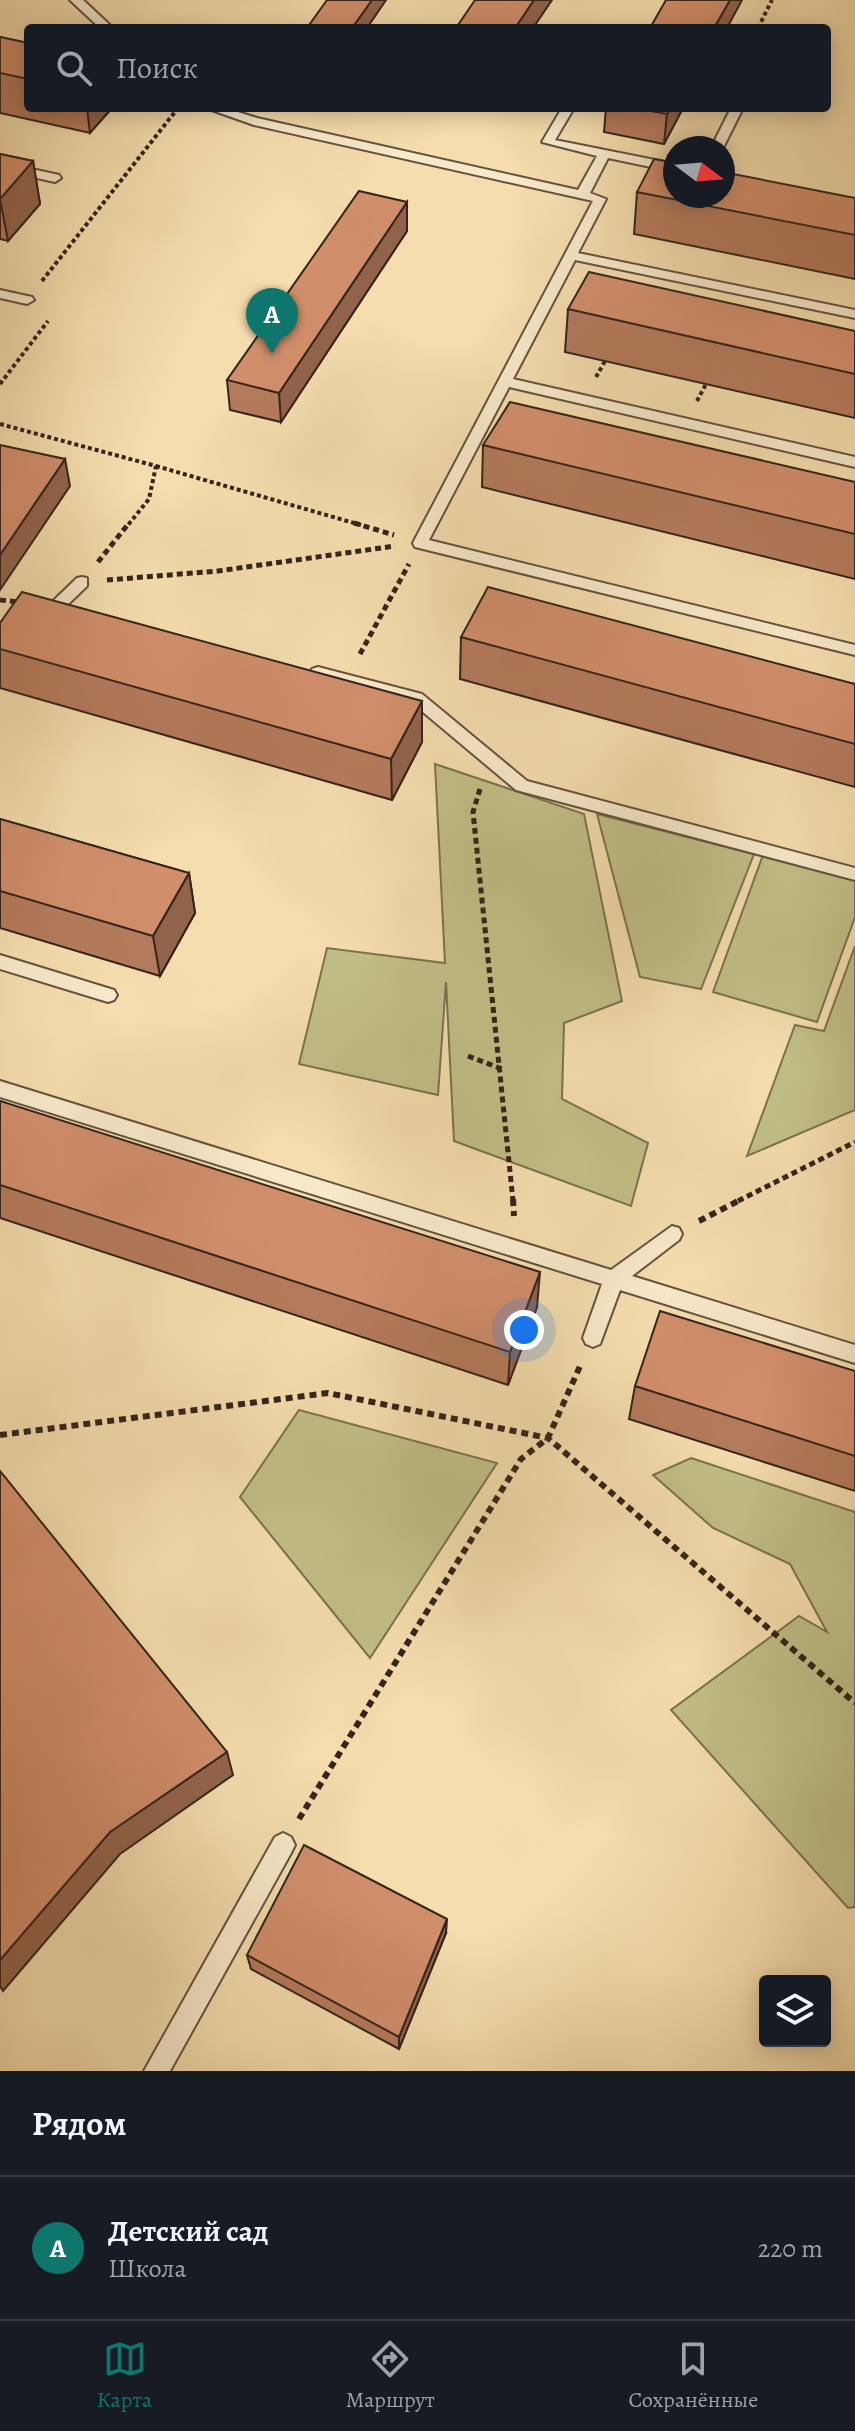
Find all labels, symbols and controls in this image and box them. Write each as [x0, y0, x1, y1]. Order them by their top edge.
search box [24, 24, 831, 112]
icon: search [52, 46, 96, 90]
text: Поиск [116, 48, 198, 88]
north arrow [663, 136, 735, 208]
pin: A [246, 288, 298, 354]
your location [504, 1310, 544, 1350]
map controls [759, 1975, 831, 2047]
button: layers [759, 1975, 831, 2047]
text: Рядом [32, 2100, 126, 2147]
text: Детский сад [108, 2211, 268, 2251]
text: A [50, 2231, 66, 2266]
text: 220 m [758, 2231, 823, 2266]
text: Школа [108, 2251, 186, 2286]
tab: Карта [97, 2337, 152, 2415]
tab: Маршрут [346, 2337, 435, 2415]
tab: Сохранённые [628, 2337, 758, 2415]

